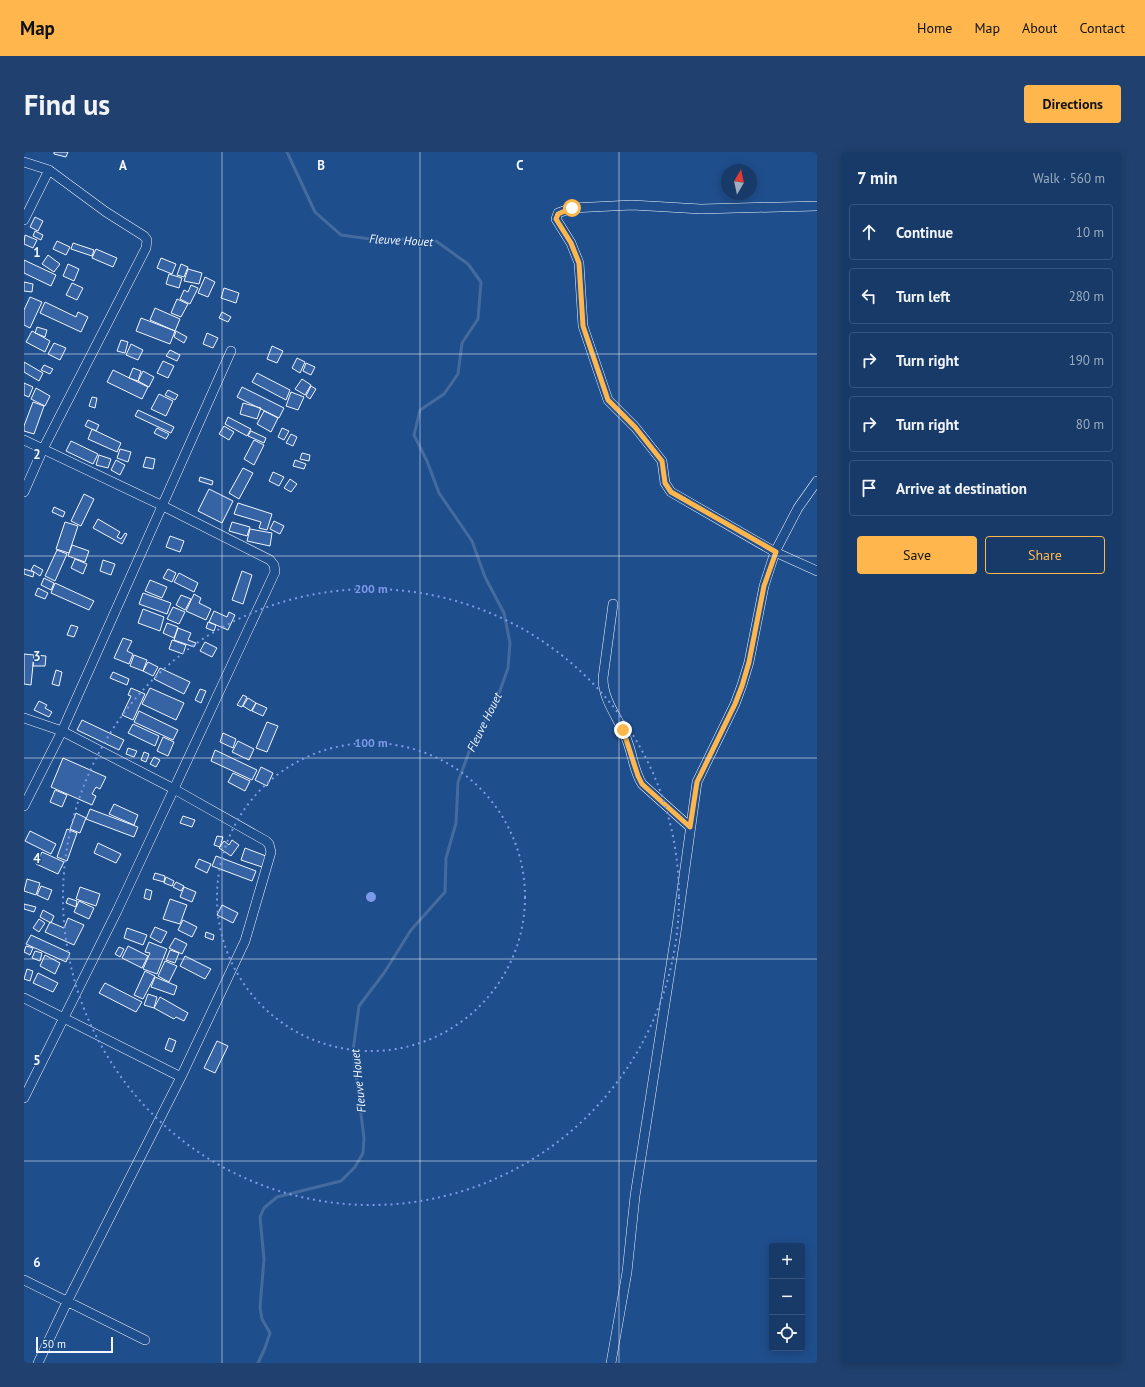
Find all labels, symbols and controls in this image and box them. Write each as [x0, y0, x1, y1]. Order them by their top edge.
text: Map [20, 16, 55, 40]
text: Home [917, 19, 952, 37]
text: Map [974, 19, 1000, 37]
text: About [1022, 19, 1058, 37]
text: Contact [1080, 19, 1125, 37]
button: Directions [1024, 85, 1121, 123]
text: Find us [24, 86, 110, 123]
text: A [119, 157, 127, 174]
text: B [317, 157, 325, 174]
text: C [516, 157, 524, 174]
north arrow [721, 164, 757, 200]
text: 7 min [857, 167, 898, 189]
text: Walk · 560 m [1033, 170, 1105, 187]
route start [563, 199, 581, 217]
icon: ahead [858, 221, 880, 243]
text: Continue [896, 223, 953, 242]
text: 10 m [1076, 224, 1104, 241]
water label: Fleuve Houet [369, 231, 435, 249]
text: 1 [33, 244, 41, 261]
icon: left [858, 285, 880, 307]
text: Turn left [896, 287, 950, 306]
text: 280 m [1069, 288, 1104, 305]
icon: right [858, 349, 880, 371]
text: Turn right [896, 351, 959, 370]
text: 190 m [1069, 352, 1104, 369]
icon: right [858, 413, 880, 435]
text: Turn right [896, 415, 959, 434]
text: 80 m [1076, 416, 1104, 433]
text: 2 [33, 446, 41, 463]
icon: arrive [858, 477, 880, 499]
text: Arrive at destination [896, 479, 1027, 498]
button: Save [857, 536, 977, 574]
button: Share [985, 536, 1105, 574]
text: 200 m [354, 581, 388, 596]
text: 3 [33, 648, 41, 665]
water label: Fleuve Houet [463, 689, 505, 754]
route end [614, 721, 632, 739]
text: 100 m [354, 735, 388, 750]
text: 4 [33, 850, 41, 867]
centre of rings [364, 890, 378, 904]
water label: Fleuve Houet [347, 1047, 369, 1114]
text: 5 [33, 1052, 41, 1069]
map controls [769, 1243, 805, 1351]
button: + [769, 1243, 805, 1279]
text: 6 [33, 1254, 41, 1271]
button: − [769, 1279, 805, 1315]
button: locate [769, 1315, 805, 1351]
scale bar [36, 1335, 113, 1354]
text: 50 m [42, 1337, 66, 1351]

